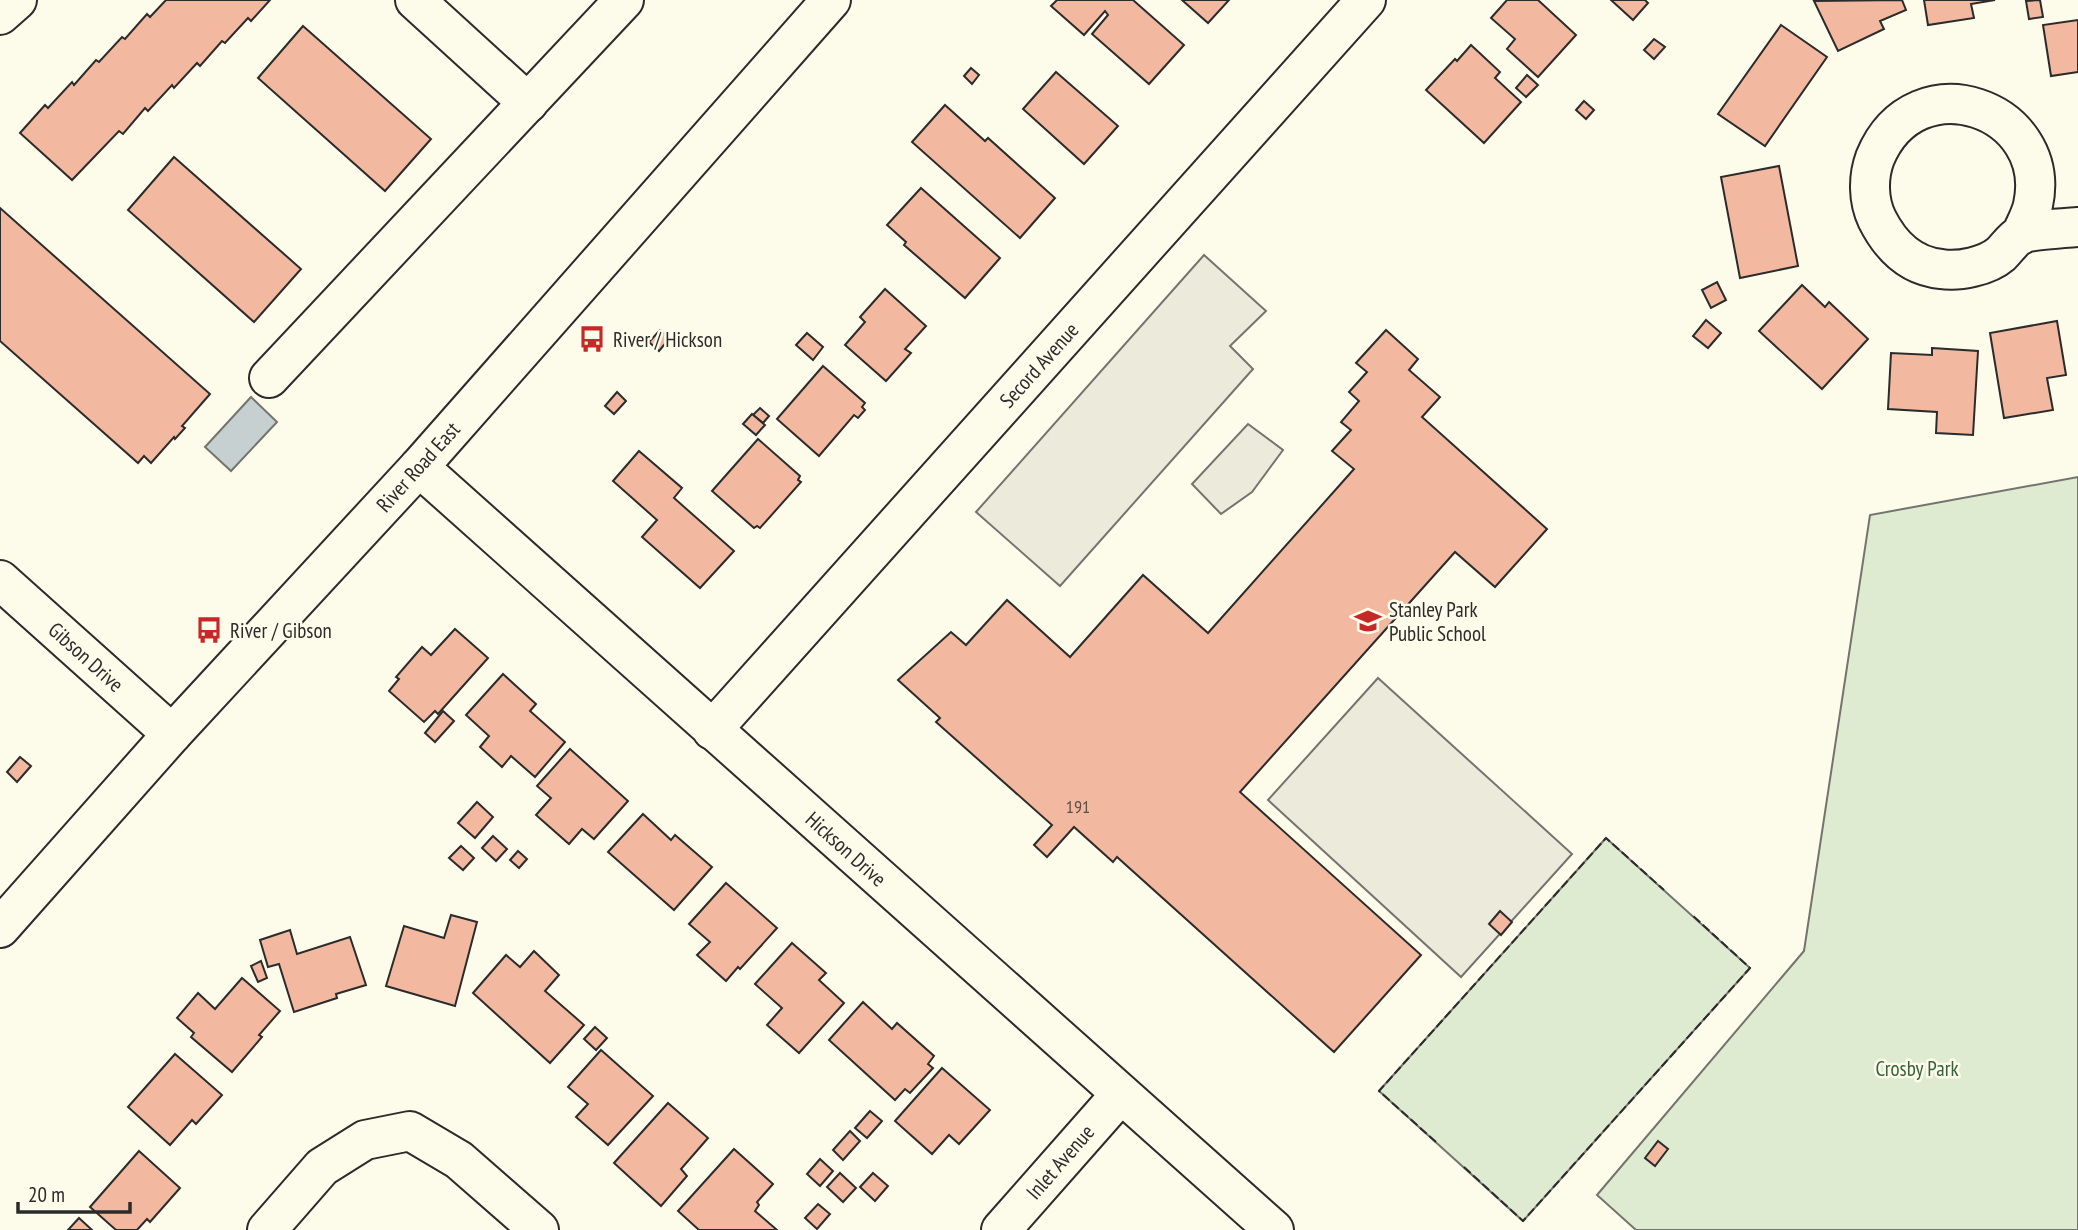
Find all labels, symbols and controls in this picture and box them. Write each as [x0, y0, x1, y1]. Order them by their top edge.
street label: Secord Avenue [994, 317, 1084, 413]
bus stop icon: River / Hickson [577, 324, 607, 354]
place label: River / Hickson [613, 326, 722, 353]
street label: River Road East [370, 416, 466, 518]
place label: Stanley Park Public School [1389, 596, 1486, 647]
school or university icon: Stanley Park Public School [1353, 606, 1383, 636]
bus stop icon: River / Gibson [194, 615, 224, 645]
street label: Gibson Drive [43, 616, 129, 698]
place label: River / Gibson [230, 617, 332, 644]
house number: 191 [1066, 795, 1090, 818]
street label: Hickson Drive [800, 806, 892, 892]
park label: Crosby Park [1875, 1055, 1959, 1082]
street label: Inlet Avenue [1020, 1119, 1100, 1205]
scale bar [18, 1170, 130, 1214]
text: 20 m [28, 1181, 65, 1208]

